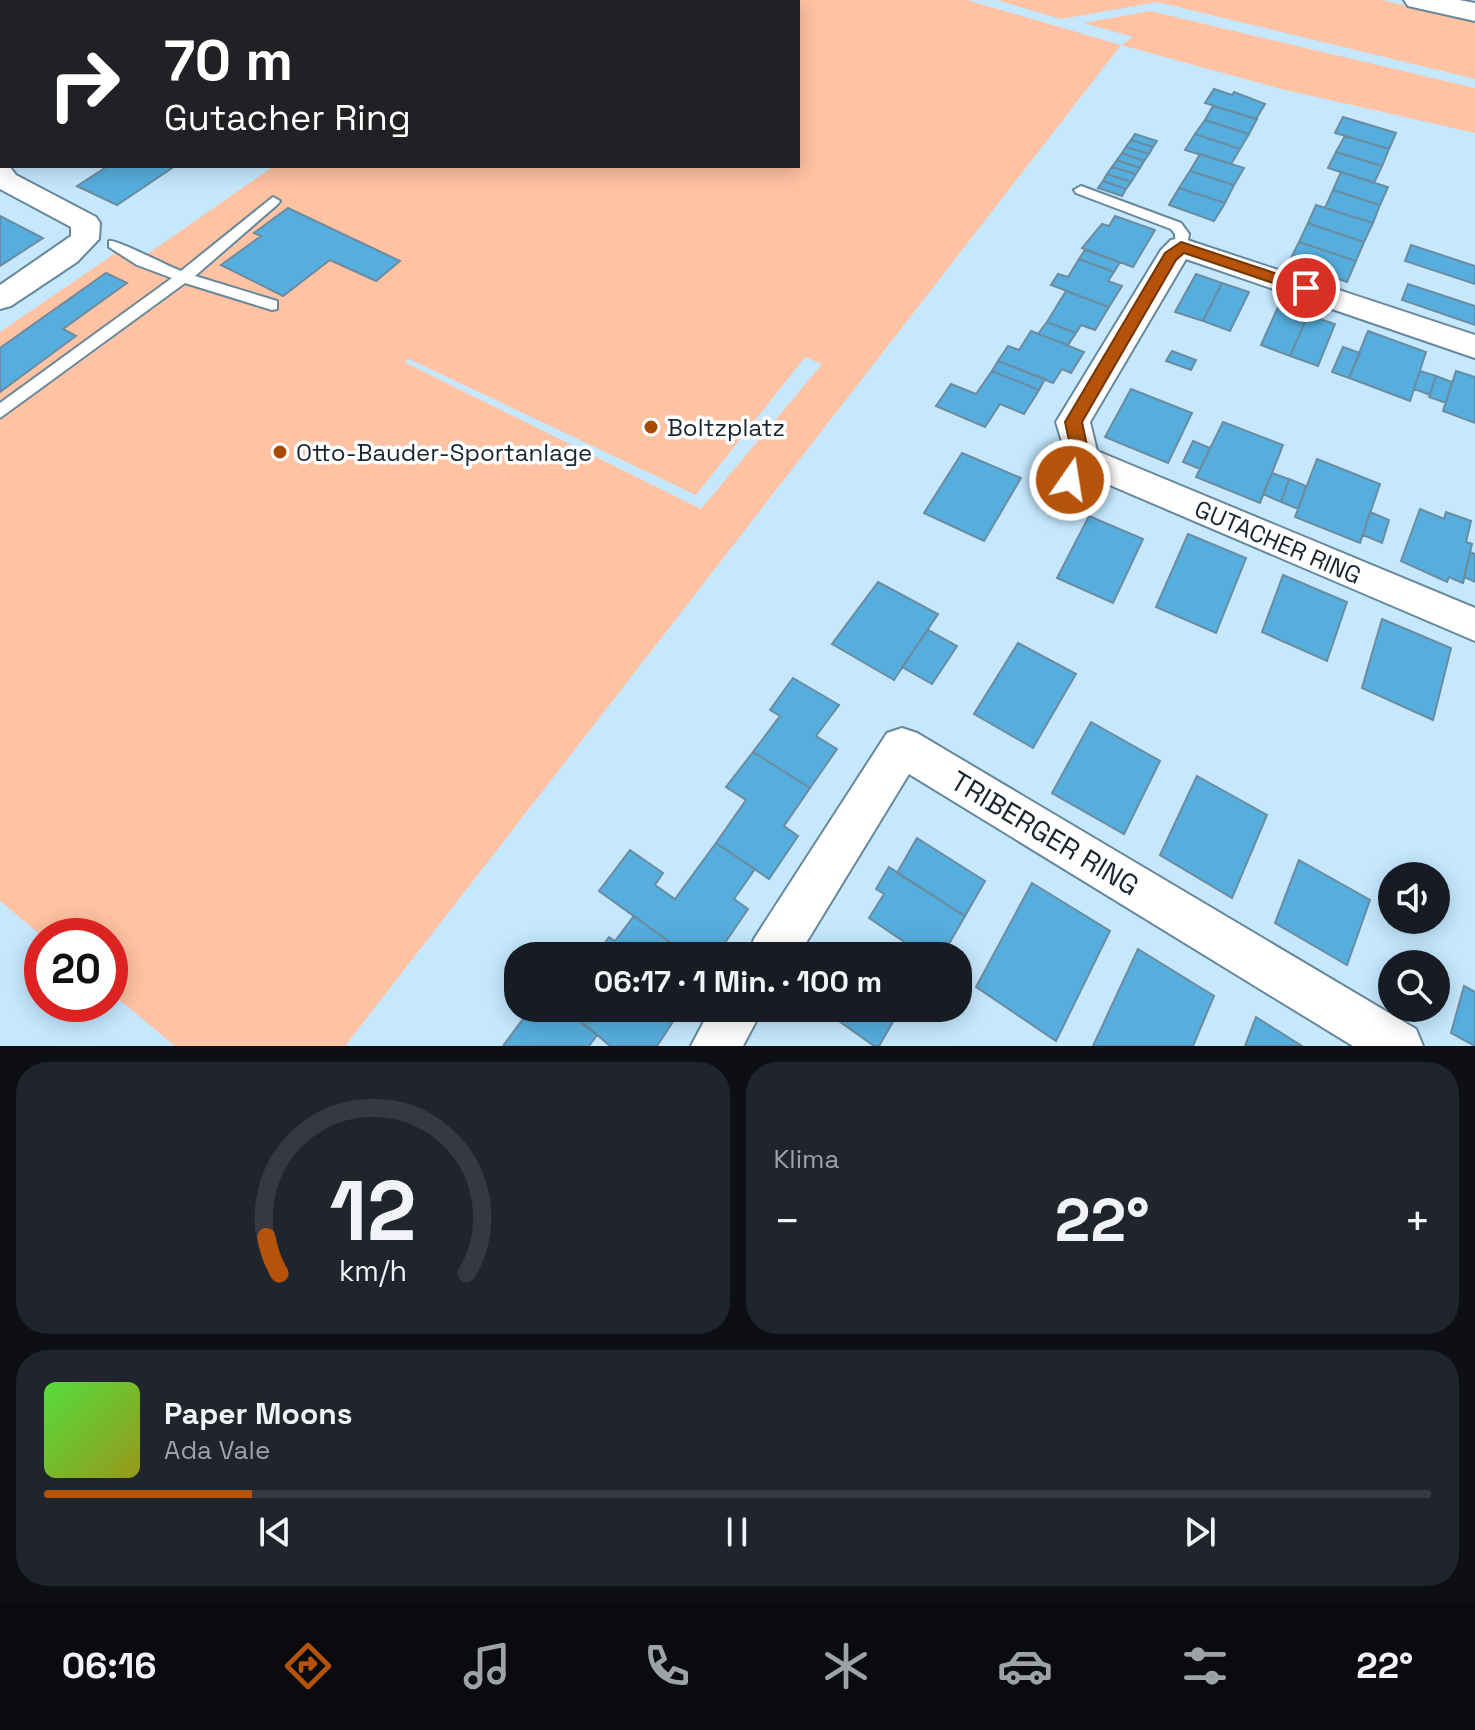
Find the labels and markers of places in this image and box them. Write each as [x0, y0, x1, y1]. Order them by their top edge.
pin [1272, 254, 1340, 322]
place label: Boltzplatz [667, 412, 785, 443]
marker: Boltzplatz [642, 418, 660, 436]
place label: Otto-Bauder-Sportanlage [296, 437, 592, 468]
marker: Otto-Bauder-Sportanlage [271, 443, 289, 461]

